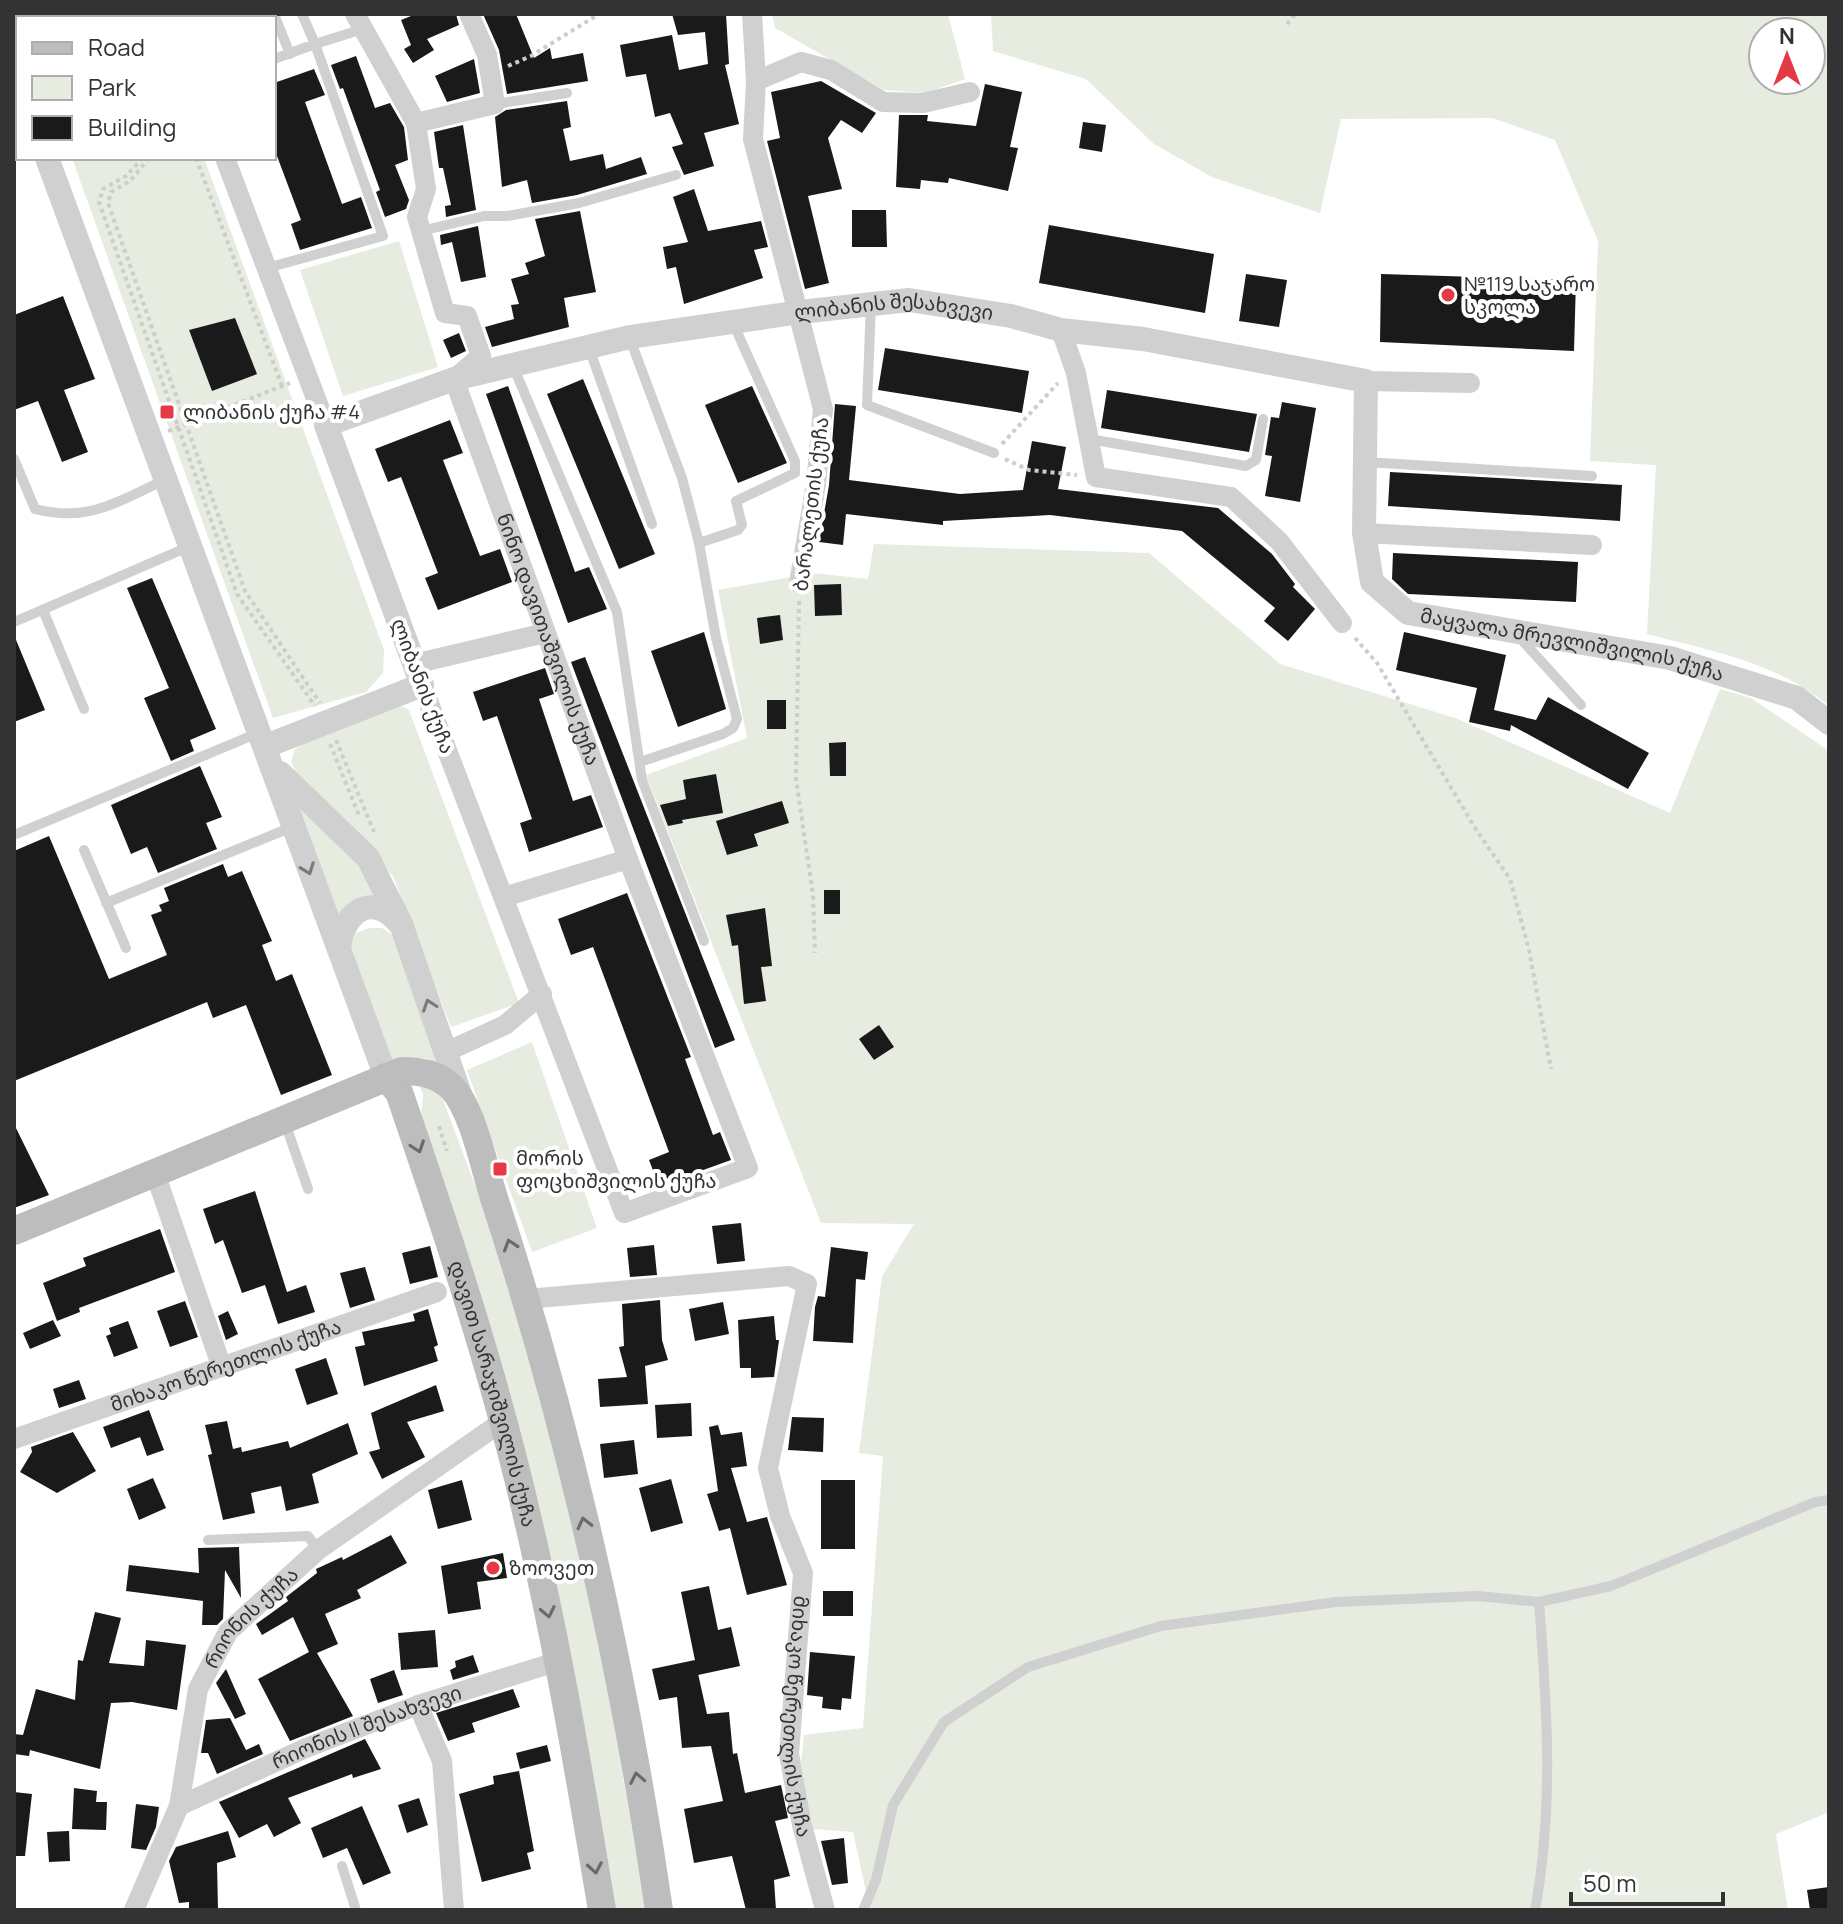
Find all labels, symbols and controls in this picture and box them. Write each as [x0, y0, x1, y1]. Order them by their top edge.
legend [16, 16, 276, 160]
north arrow [1747, 16, 1827, 96]
text: N [1779, 21, 1795, 51]
text: Road [88, 30, 145, 63]
text: Park [88, 70, 137, 103]
text: Building [88, 110, 176, 143]
place label: №119 საჯარო სკოლა [1464, 270, 1595, 320]
street label: ლიბანის შესახვევი [793, 286, 995, 326]
marker: №119 საჯარო სკოლა [1439, 286, 1457, 304]
place label: ლიბანის ქუჩა #4 [183, 398, 360, 425]
marker: ლიბანის ქუჩა #4 [158, 403, 176, 421]
street label: ბარალეთის ქუჩა [786, 415, 835, 593]
street label: ნინო დავითაშვილის ქუჩა [491, 509, 607, 769]
street label: მაყვალა მრევლიშვილის ქუჩა [1418, 601, 1728, 687]
street label: ლიბანის ქუჩა [385, 614, 462, 757]
one-way arrow [299, 861, 315, 875]
one-way arrow [422, 999, 439, 1013]
one-way arrow [408, 1139, 424, 1153]
place label: მორის ფოცხიშვილის ქუჩა [516, 1144, 717, 1194]
marker: მორის ფოცხიშვილის ქუჩა [491, 1160, 509, 1178]
one-way arrow [503, 1239, 519, 1253]
street label: დავით სარაჯიშვილის ქუჩა [443, 1257, 543, 1530]
street label: მიხაკო წერეთლის ქუჩა [106, 1312, 345, 1418]
one-way arrow [576, 1517, 593, 1531]
place label: ზოოვეთ [509, 1554, 594, 1581]
marker: ზოოვეთ [484, 1559, 502, 1577]
street label: რიონის ქუჩა [197, 1561, 304, 1673]
street label: მიხაკო წერეთლის ქუჩა [775, 1595, 819, 1840]
one-way arrow [539, 1605, 556, 1619]
street label: რიონის II შესახვევი [267, 1678, 465, 1775]
one-way arrow [630, 1771, 647, 1785]
scale bar [1571, 1856, 1723, 1906]
one-way arrow [586, 1861, 603, 1875]
text: 50 m [1583, 1866, 1637, 1899]

